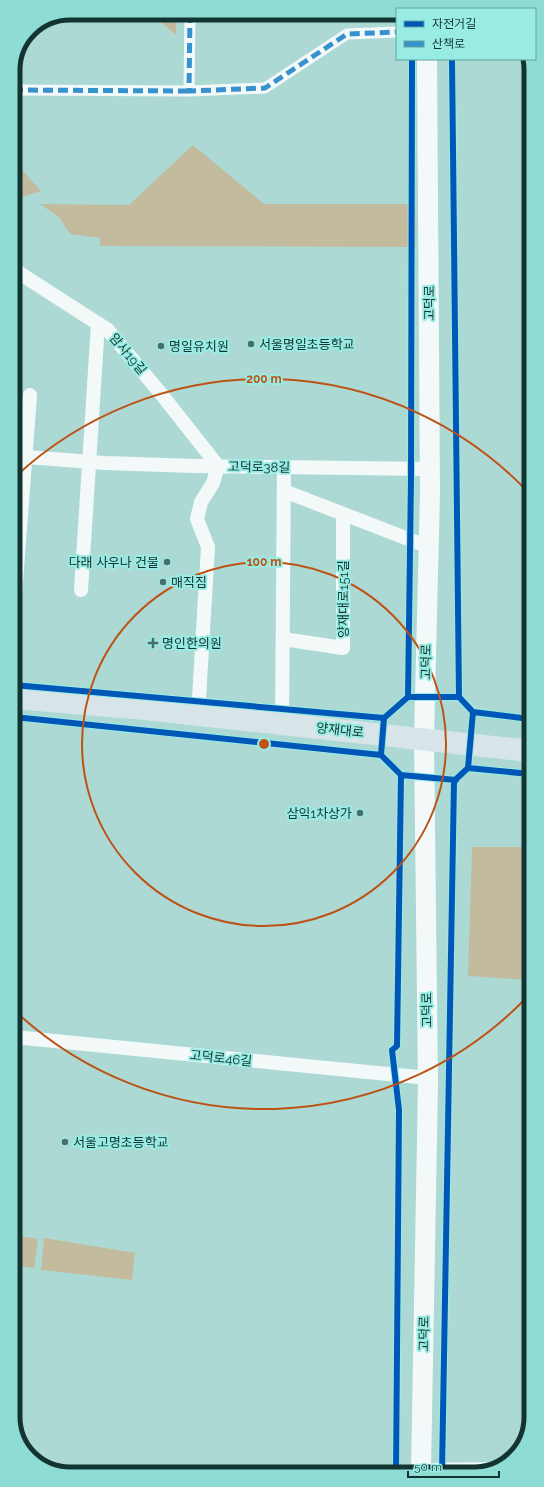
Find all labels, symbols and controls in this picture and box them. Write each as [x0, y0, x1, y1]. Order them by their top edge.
legend [396, 8, 536, 60]
text: 자전거길 [432, 17, 476, 31]
text: 산책로 [432, 37, 465, 51]
street label: 고덕로 [422, 285, 437, 321]
street label: 암사19길 [106, 330, 150, 378]
place label: 서울명일초등학교 [259, 337, 355, 352]
place label: 명일유치원 [169, 339, 229, 354]
marker: 서울명일초등학교 [246, 339, 256, 349]
marker: 명일유치원 [156, 341, 166, 351]
text: 200 m [246, 372, 282, 386]
street label: 고덕로38길 [228, 459, 290, 475]
place label: 다래 사우나 건물 [69, 555, 159, 570]
text: 100 m [247, 555, 281, 569]
marker: 다래 사우나 건물 [162, 557, 172, 567]
street label: 양재대로151길 [336, 560, 351, 638]
place label: 매직짐 [171, 575, 207, 590]
marker: 매직짐 [158, 577, 168, 587]
place label: 명인한의원 [162, 636, 222, 651]
marker: 명인한의원 [147, 637, 159, 649]
street label: 고덕로 [418, 644, 434, 680]
street label: 양재대로 [315, 720, 365, 740]
centre of rings [257, 737, 271, 751]
place label: 삼익1차상가 [287, 806, 352, 821]
marker: 삼익1차상가 [355, 808, 365, 818]
street label: 고덕로 [419, 992, 435, 1028]
street label: 고덕로46길 [189, 1047, 253, 1069]
place label: 서울고명초등학교 [73, 1135, 169, 1150]
marker: 서울고명초등학교 [60, 1137, 70, 1147]
street label: 고덕로 [416, 1316, 432, 1352]
scale bar [408, 1453, 499, 1479]
text: 50 m [414, 1460, 442, 1474]

